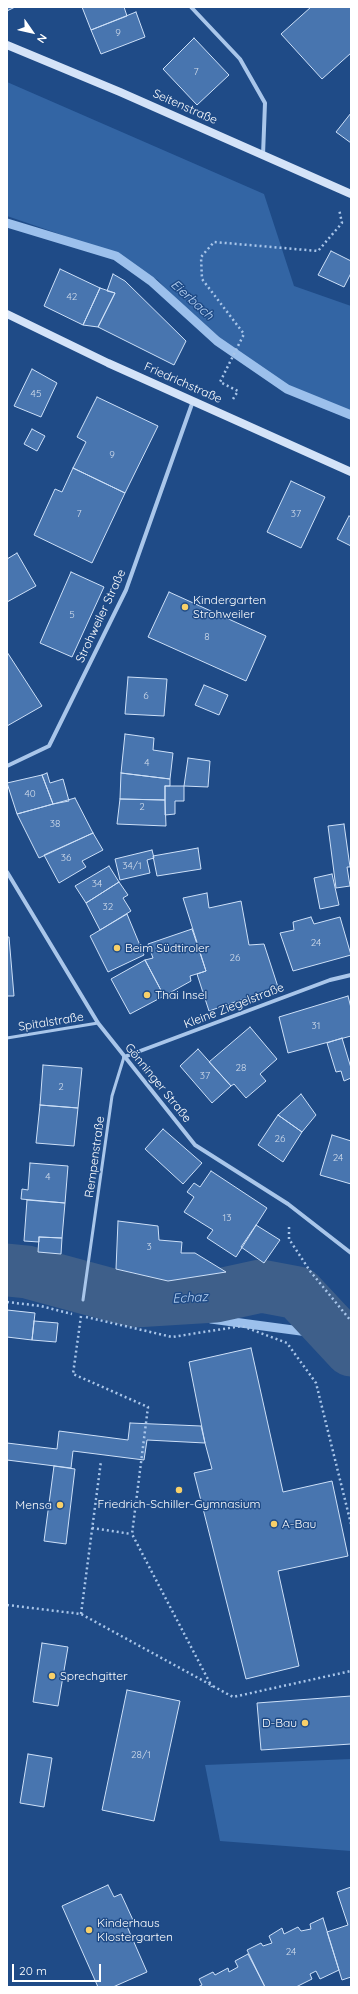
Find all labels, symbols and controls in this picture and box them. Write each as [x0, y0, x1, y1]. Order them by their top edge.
north arrow [12, 12, 52, 52]
house number: 9 [115, 27, 121, 39]
text: N [34, 31, 50, 46]
house number: 7 [193, 66, 199, 78]
street label: Seitenstraße [150, 86, 220, 128]
water label: Eierbach [167, 277, 217, 323]
house number: 42 [67, 291, 77, 303]
street label: Friedrichstraße [142, 359, 224, 407]
house number: 45 [31, 388, 41, 400]
house number: 9 [109, 449, 115, 461]
house number: 7 [76, 508, 82, 520]
house number: 37 [291, 508, 301, 520]
street label: Strohweiler Straße [73, 567, 129, 665]
place label: Kindergarten Strohweiler [193, 593, 266, 621]
marker: Kindergarten Strohweiler [180, 602, 190, 612]
house number: 5 [69, 609, 75, 621]
house number: 8 [204, 631, 210, 643]
house number: 6 [143, 690, 149, 702]
house number: 4 [144, 757, 150, 769]
house number: 40 [24, 788, 36, 800]
house number: 2 [139, 801, 145, 813]
house number: 38 [50, 818, 60, 830]
house number: 36 [61, 852, 71, 864]
house number: 34/1 [122, 860, 142, 872]
house number: 34 [92, 878, 102, 890]
house number: 32 [103, 901, 113, 913]
house number: 24 [311, 937, 321, 949]
place label: Beim Südtiroler [125, 941, 209, 955]
marker: Beim Südtiroler [112, 943, 122, 953]
house number: 26 [230, 952, 240, 964]
street label: Kleine Ziegelstraße [182, 980, 286, 1032]
place label: Thai Insel [155, 988, 207, 1002]
marker: Thai Insel [142, 990, 152, 1000]
street label: Spitalstraße [17, 1010, 85, 1034]
house number: 31 [312, 1020, 320, 1032]
street label: Gönninger Straße [122, 1041, 194, 1125]
house number: 28 [236, 1062, 246, 1074]
house number: 37 [200, 1070, 210, 1082]
house number: 2 [58, 1081, 64, 1093]
street label: Rempenstraße [82, 1115, 108, 1199]
house number: 26 [275, 1133, 285, 1145]
house number: 24 [333, 1152, 343, 1164]
house number: 4 [45, 1171, 51, 1183]
house number: 13 [223, 1212, 231, 1224]
house number: 3 [146, 1241, 152, 1253]
water label: Echaz [172, 1289, 208, 1307]
marker: Friedrich-Schiller-Gymnasium [174, 1485, 184, 1495]
place label: Friedrich-Schiller-Gymnasium [98, 1497, 260, 1511]
place label: Mensa [15, 1498, 52, 1512]
marker: Mensa [55, 1500, 65, 1510]
place label: A-Bau [282, 1517, 316, 1531]
marker: A-Bau [269, 1519, 279, 1529]
place label: Sprechgitter [60, 1669, 128, 1683]
marker: Sprechgitter [47, 1671, 57, 1681]
place label: D-Bau [262, 1716, 297, 1730]
marker: D-Bau [300, 1718, 310, 1728]
house number: 28/1 [131, 1749, 151, 1761]
place label: Kinderhaus Klostergarten [97, 1916, 173, 1944]
marker: Kinderhaus Klostergarten [84, 1925, 94, 1935]
house number: 24 [286, 1946, 296, 1958]
scale bar [14, 1956, 103, 1982]
text: 20 m [19, 1963, 47, 1978]

